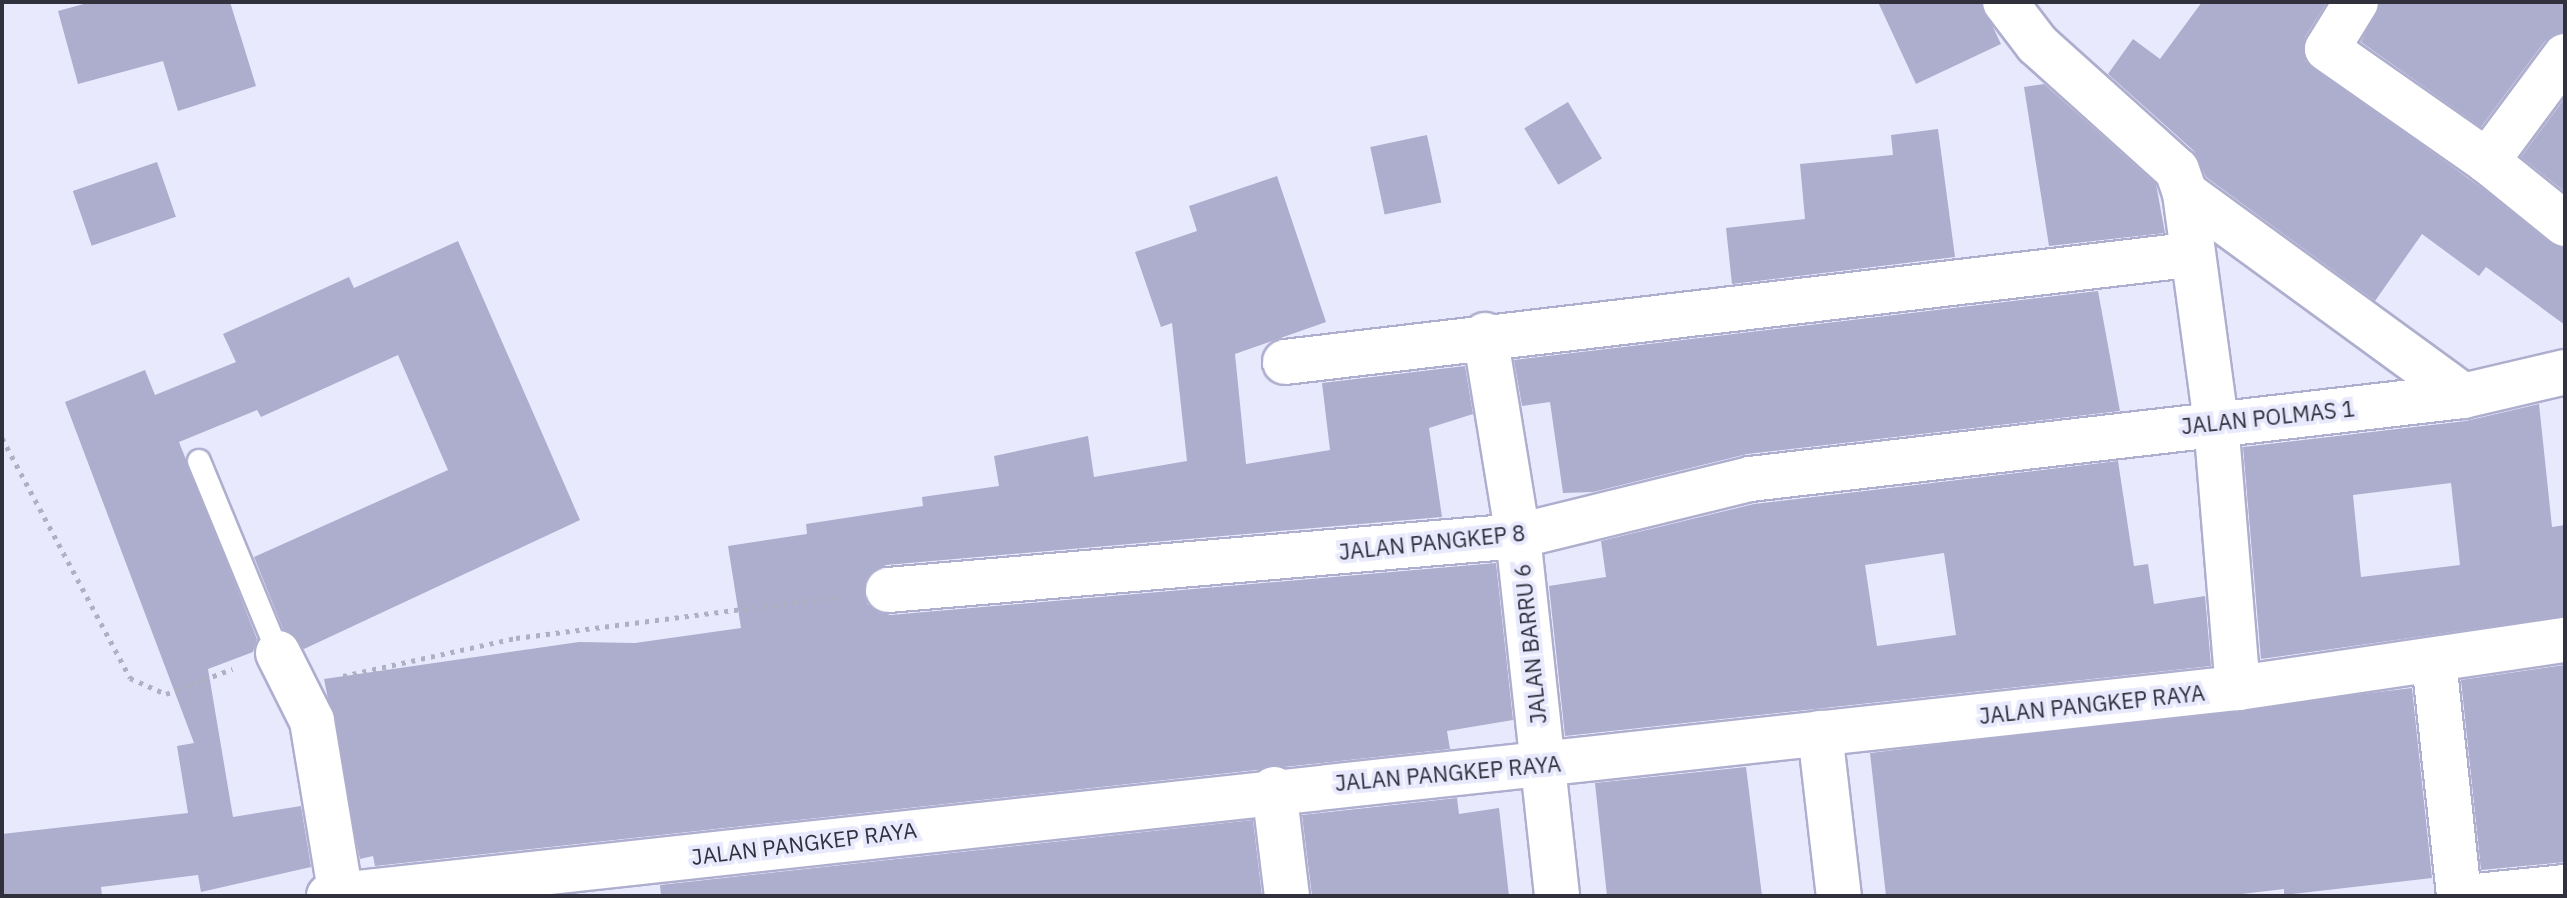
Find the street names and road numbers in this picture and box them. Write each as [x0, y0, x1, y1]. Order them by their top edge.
street label: JALAN POLMAS 1 [2180, 395, 2356, 439]
street label: JALAN PANGKEP 8 [1338, 519, 1526, 565]
street label: JALAN BARRU 6 [1508, 563, 1552, 725]
street label: JALAN PANGKEP RAYA [1978, 679, 2206, 729]
street label: JALAN PANGKEP RAYA [1334, 750, 1562, 796]
street label: JALAN PANGKEP RAYA [690, 816, 918, 870]

